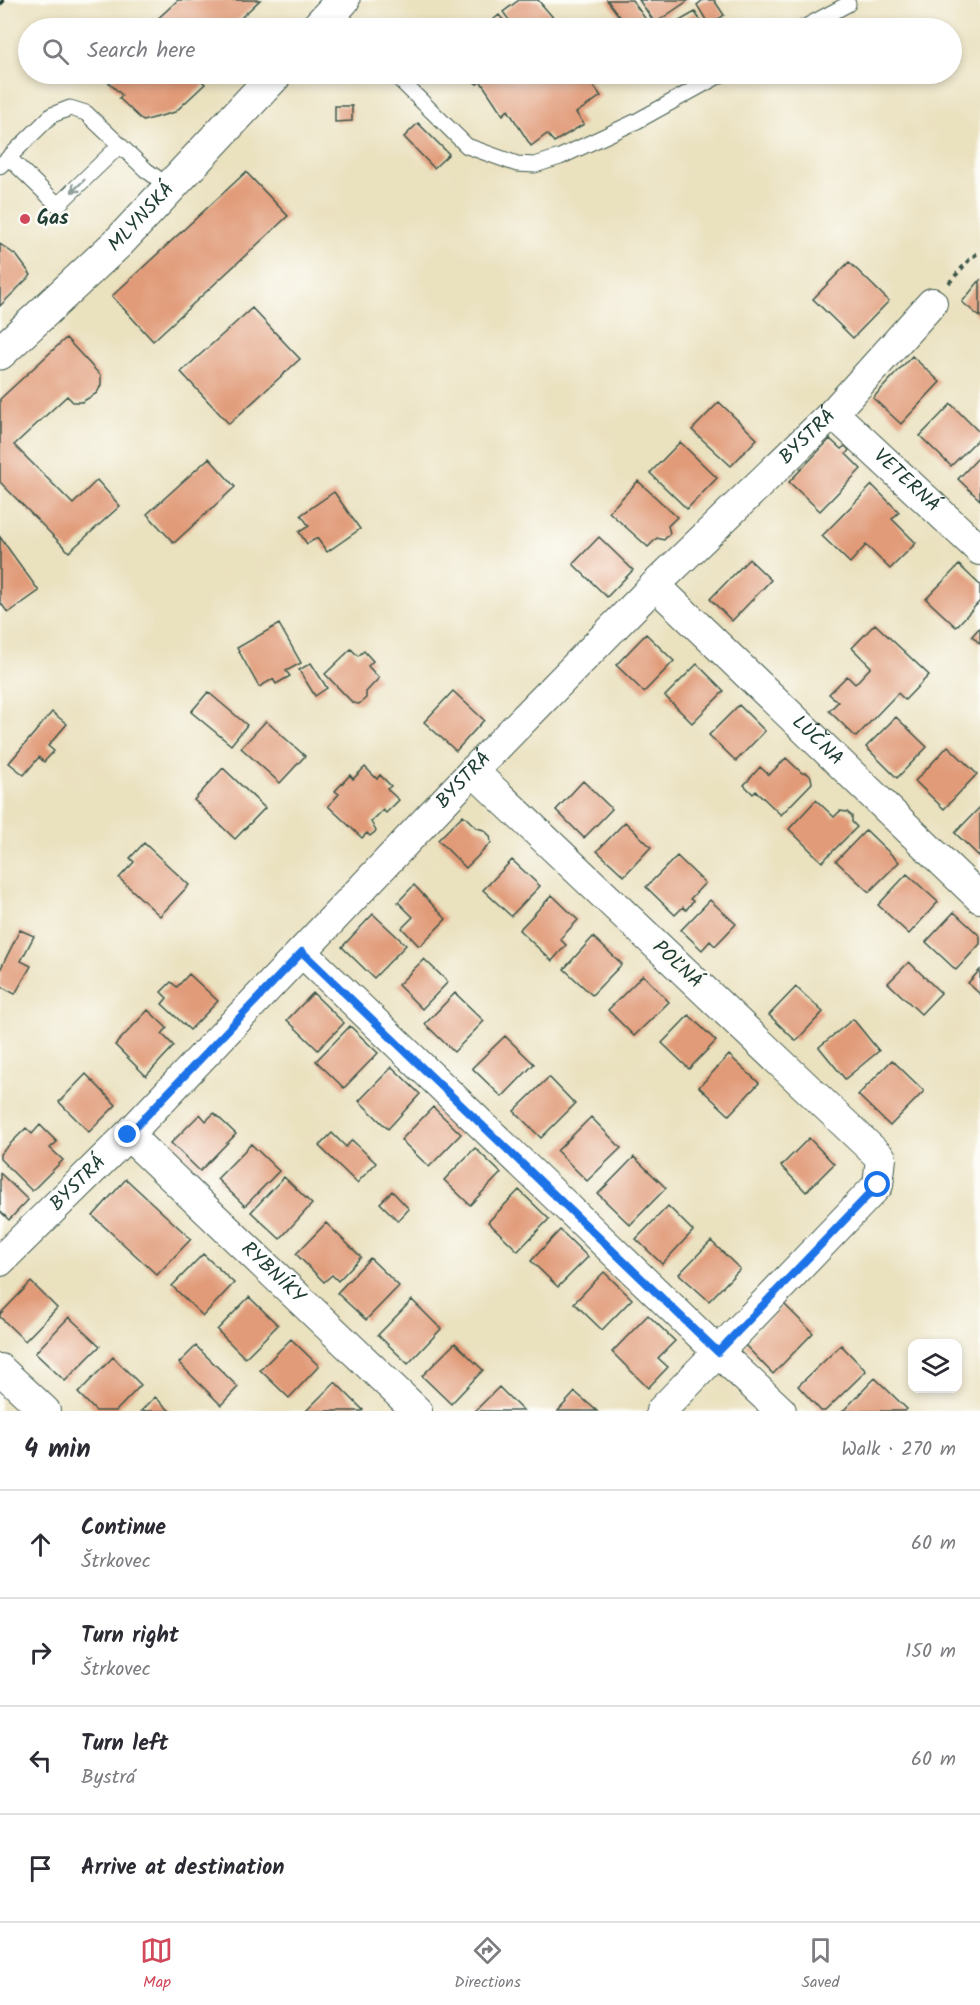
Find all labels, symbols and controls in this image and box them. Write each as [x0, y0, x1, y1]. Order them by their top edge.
search box [18, 18, 962, 84]
text: Search here [87, 34, 195, 69]
icon: search [39, 35, 72, 68]
street label: MLYNSKÁ [101, 175, 183, 260]
one-way arrow [70, 179, 85, 193]
place label: Gas [37, 203, 69, 235]
marker: Gas [18, 212, 32, 226]
street label: BYSTRÁ [772, 402, 844, 473]
street label: VETERNÁ [865, 441, 947, 521]
street label: LÚČNA [784, 708, 851, 774]
street label: BYSTRÁ [428, 744, 500, 817]
street label: POĽNÁ [644, 933, 710, 997]
route end [114, 1121, 140, 1147]
street label: BYSTRÁ [42, 1148, 114, 1220]
route start [864, 1171, 890, 1197]
street label: RYBNÍKY [233, 1234, 313, 1313]
map controls [908, 1339, 962, 1393]
button: layers [908, 1339, 962, 1393]
text: 4 min [24, 1429, 91, 1471]
text: Walk · 270 m [841, 1434, 956, 1466]
text: Continue [81, 1511, 166, 1546]
icon: ahead [24, 1528, 57, 1561]
text: 60 m [911, 1528, 956, 1560]
text: Štrkovec [81, 1546, 151, 1578]
text: Turn right [81, 1619, 179, 1654]
icon: right [24, 1636, 57, 1669]
text: 150 m [905, 1636, 956, 1668]
text: Štrkovec [81, 1654, 151, 1686]
text: Turn left [81, 1727, 168, 1762]
icon: left [24, 1744, 57, 1777]
text: 60 m [911, 1744, 956, 1776]
text: Bystrá [81, 1762, 135, 1794]
text: Arrive at destination [81, 1851, 284, 1886]
icon: arrive [24, 1852, 57, 1885]
tab: Map [140, 1934, 173, 1995]
tab: Directions [454, 1934, 521, 1995]
tab: Saved [802, 1934, 840, 1995]

